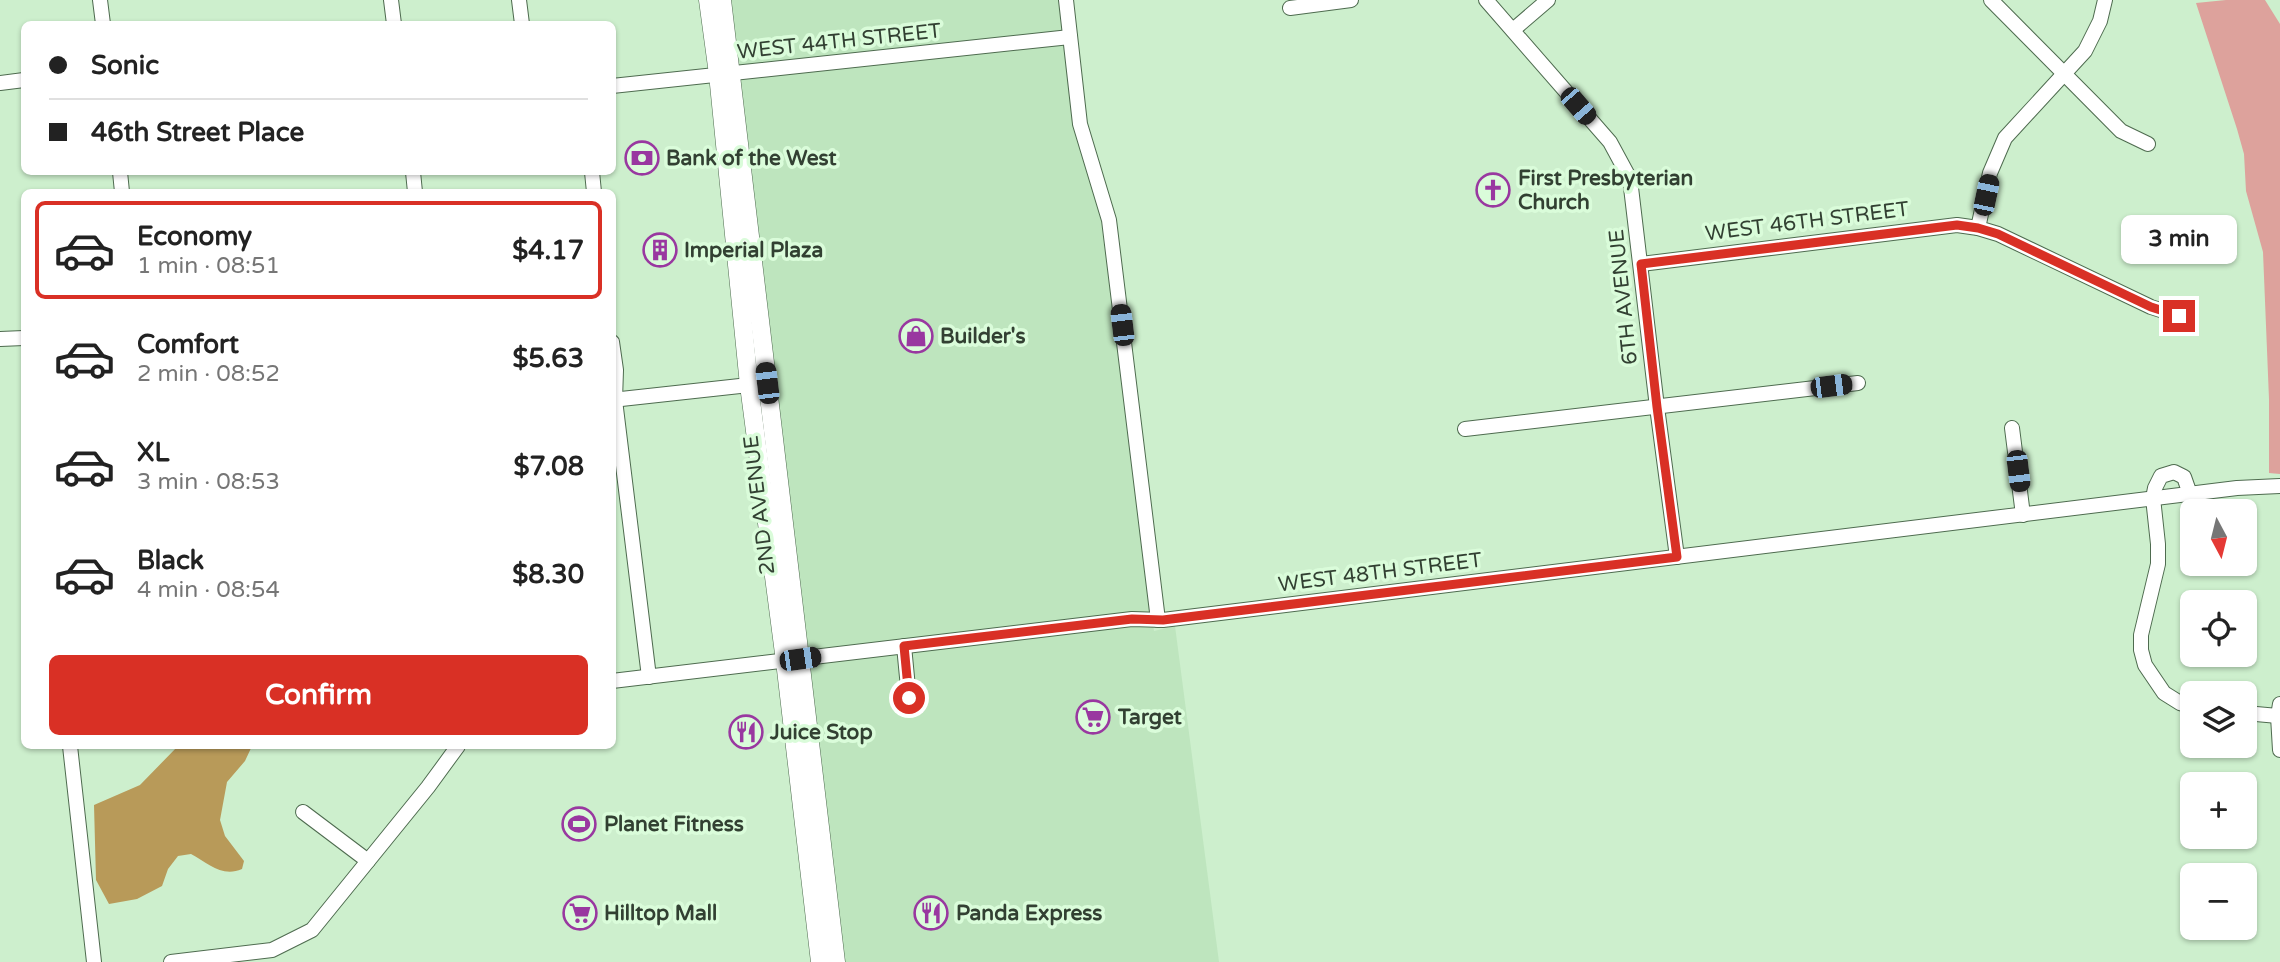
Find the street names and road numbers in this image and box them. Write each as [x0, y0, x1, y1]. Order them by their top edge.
street label: WEST 44TH STREET [736, 18, 943, 65]
street label: WEST 46TH STREET [1704, 197, 1911, 246]
street label: 6TH AVENUE [1604, 228, 1643, 366]
street label: 2ND AVENUE [739, 434, 780, 576]
street label: WEST 48TH STREET [1277, 548, 1484, 597]

